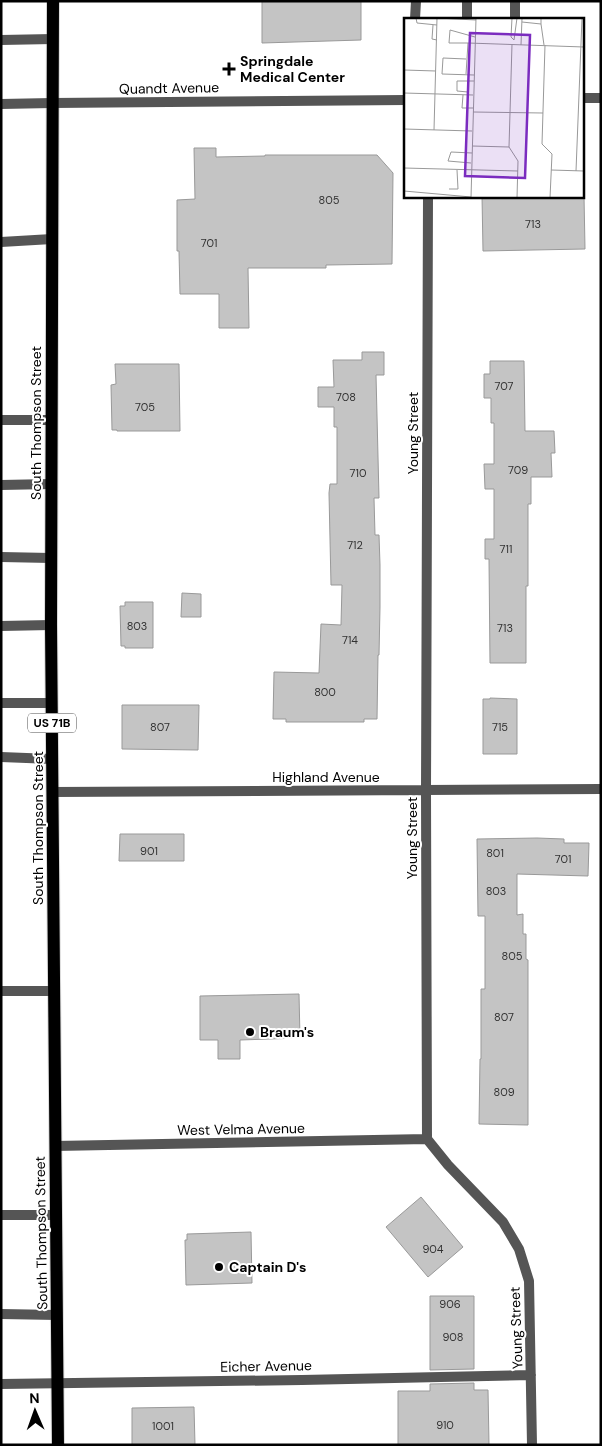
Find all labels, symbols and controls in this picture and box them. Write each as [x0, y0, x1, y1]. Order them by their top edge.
inset map [404, 18, 584, 198]
place label: Springdale Medical Center [240, 52, 345, 86]
marker: Springdale Medical Center [222, 62, 236, 76]
street label: Quandt Avenue [119, 78, 219, 98]
house number: 805 [319, 193, 340, 207]
house number: 713 [525, 217, 541, 231]
house number: 701 [201, 236, 217, 250]
street label: South Thompson Street [27, 346, 45, 500]
house number: 707 [495, 379, 514, 393]
house number: 708 [336, 390, 356, 404]
street label: Young Street [404, 392, 422, 474]
house number: 705 [135, 400, 155, 414]
house number: 709 [508, 463, 528, 477]
house number: 710 [350, 466, 366, 480]
house number: 712 [347, 538, 363, 552]
house number: 711 [500, 542, 512, 556]
house number: 803 [127, 619, 147, 633]
house number: 713 [497, 621, 513, 635]
house number: 714 [342, 633, 358, 647]
house number: 800 [314, 685, 336, 699]
road number: US 71B [28, 714, 76, 732]
house number: 807 [150, 720, 170, 734]
house number: 715 [492, 720, 508, 734]
street label: South Thompson Street [29, 751, 47, 905]
street label: Highland Avenue [272, 768, 380, 786]
street label: Young Street [403, 797, 421, 879]
house number: 901 [140, 844, 158, 858]
house number: 801 [486, 846, 504, 860]
house number: 701 [555, 852, 571, 866]
house number: 803 [486, 884, 506, 898]
house number: 805 [502, 949, 523, 963]
house number: 807 [494, 1010, 514, 1024]
place label: Braum's [260, 1023, 314, 1041]
marker: Braum's [244, 1026, 256, 1038]
house number: 809 [493, 1085, 515, 1099]
street label: West Velma Avenue [177, 1119, 305, 1139]
street label: South Thompson Street [31, 1156, 51, 1310]
house number: 904 [422, 1242, 444, 1256]
place label: Captain D's [229, 1258, 307, 1276]
marker: Captain D's [213, 1261, 225, 1273]
street label: Young Street [506, 1286, 526, 1370]
house number: 906 [439, 1297, 461, 1311]
house number: 908 [442, 1330, 464, 1344]
street label: Eicher Avenue [220, 1356, 312, 1376]
north arrow [10, 1386, 60, 1436]
text: N [29, 1389, 40, 1407]
house number: 910 [436, 1418, 454, 1432]
house number: 1001 [152, 1419, 174, 1433]

